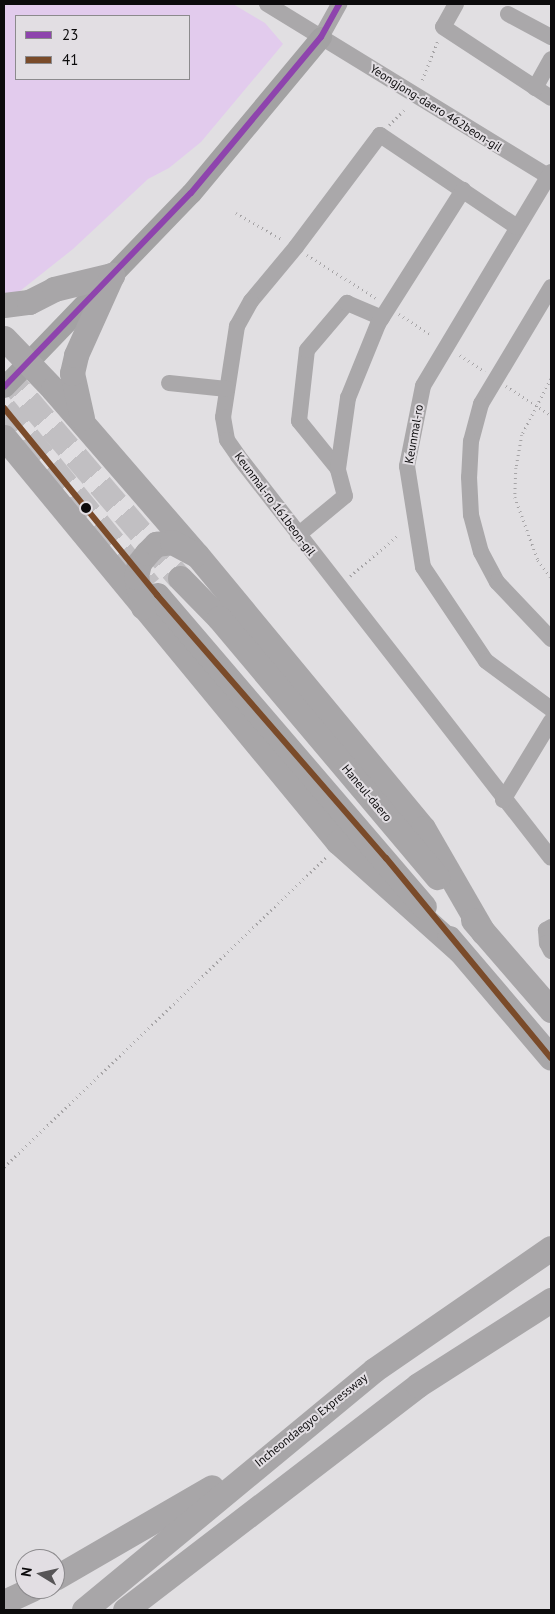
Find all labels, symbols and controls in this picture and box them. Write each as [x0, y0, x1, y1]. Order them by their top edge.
legend [15, 15, 190, 80]
text: 23 [62, 25, 78, 44]
text: 41 [62, 50, 78, 69]
street label: Yeongjong-daero 462beon-gil [367, 61, 505, 155]
street label: Keunmal-ro [402, 403, 426, 465]
street label: Keunmal-ro 161beon-gil [231, 449, 319, 559]
unlabelled marker [81, 503, 91, 513]
street label: Haneul-daero [339, 762, 395, 824]
street label: Incheondaegyo Expressway [252, 1370, 370, 1470]
north arrow [15, 1549, 65, 1599]
text: N [17, 1566, 36, 1578]

